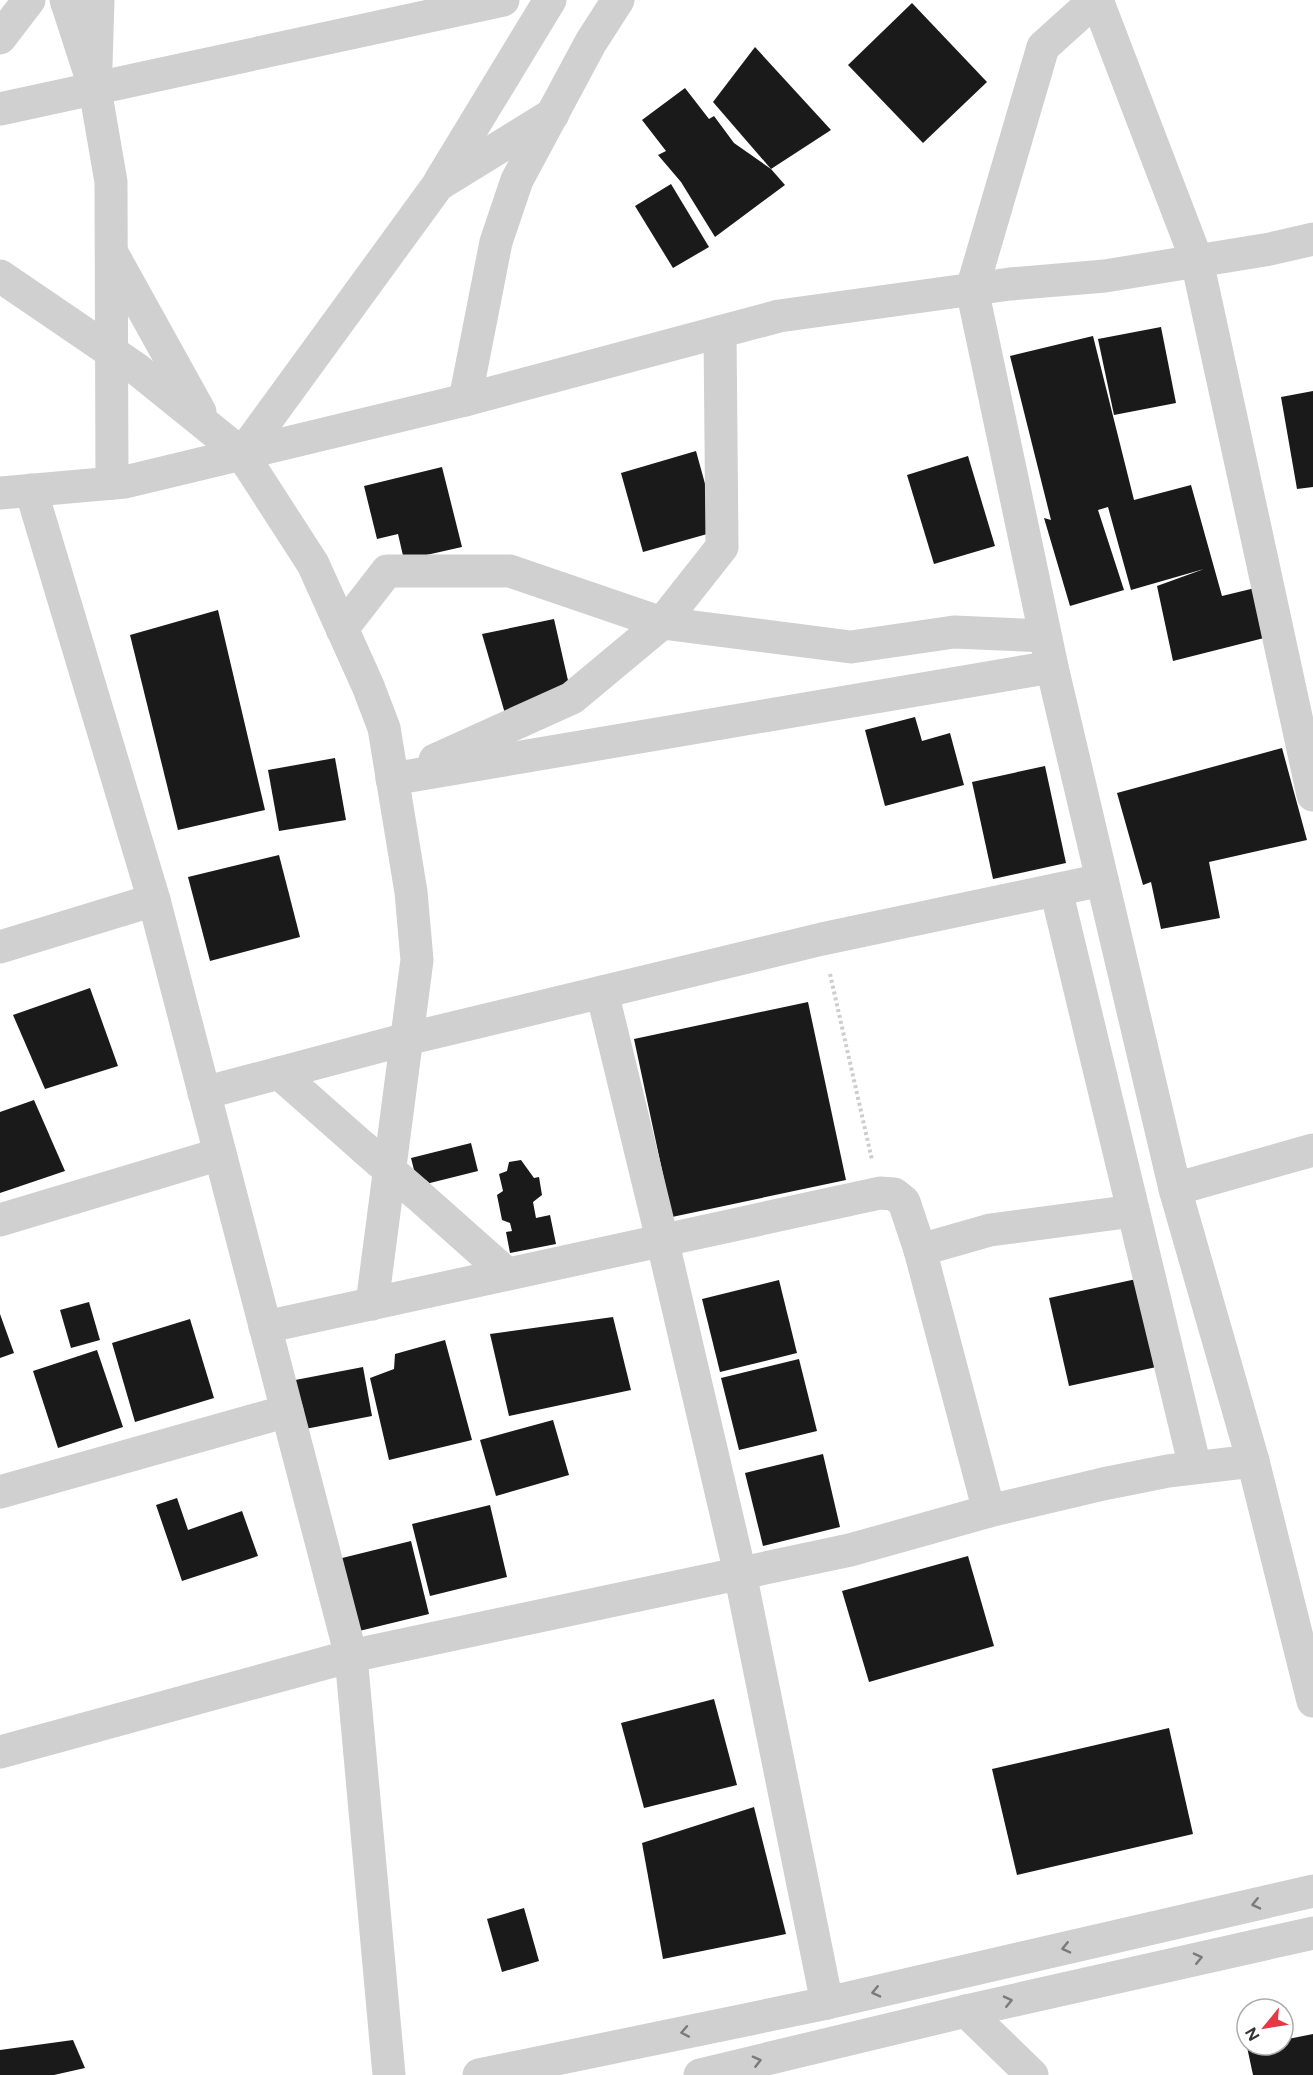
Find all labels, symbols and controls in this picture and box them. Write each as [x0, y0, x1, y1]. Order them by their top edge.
one-way arrow [1251, 1897, 1261, 1910]
one-way arrow [1061, 1941, 1071, 1954]
one-way arrow [1193, 1953, 1203, 1966]
one-way arrow [871, 1985, 881, 1998]
one-way arrow [1002, 1995, 1012, 2008]
north arrow [1235, 1997, 1295, 2057]
text: N [1241, 2024, 1264, 2044]
one-way arrow [681, 2025, 691, 2038]
one-way arrow [751, 2056, 761, 2069]

